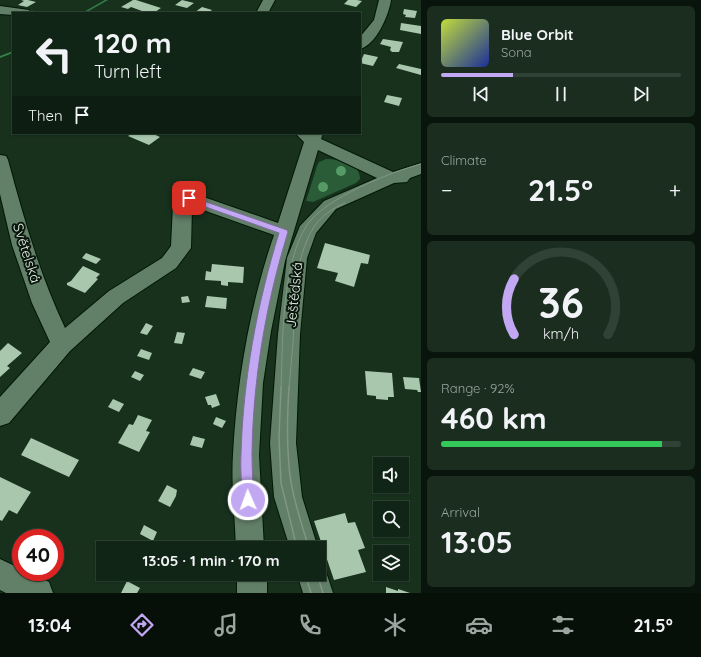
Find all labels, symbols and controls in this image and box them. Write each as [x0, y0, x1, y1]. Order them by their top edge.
text: 120 m [94, 25, 172, 60]
text: Blue Orbit [501, 25, 574, 44]
icon: left [28, 28, 80, 80]
text: Sona [501, 44, 532, 60]
text: Turn left [94, 60, 162, 83]
icon: previous [470, 83, 492, 105]
icon: pause [550, 83, 572, 105]
icon: next [630, 83, 652, 105]
icon: arrive [71, 104, 93, 126]
text: Then [28, 106, 63, 125]
text: Climate [441, 152, 487, 168]
text: 21.5° [528, 171, 593, 209]
text: − [441, 176, 452, 204]
text: + [669, 176, 681, 204]
pin [172, 181, 206, 215]
icon: arrive [178, 187, 200, 209]
street label: Světelská [9, 221, 45, 285]
street label: Ještědská [282, 261, 306, 329]
text: 36 [538, 275, 584, 327]
text: km/h [543, 324, 579, 342]
text: Range · 92% [441, 380, 515, 396]
text: 460 km [441, 399, 547, 437]
map controls [373, 457, 409, 581]
button: sound [373, 457, 409, 493]
position arrow [227, 479, 269, 521]
button: search [373, 501, 409, 537]
text: Arrival [441, 504, 480, 520]
text: 13:05 [441, 523, 513, 561]
speed limit sign: 40 [12, 529, 64, 581]
button: layers [373, 545, 409, 581]
text: 13:05 · 1 min · 170 m [143, 551, 279, 570]
icon: directions [128, 611, 156, 639]
icon: music [212, 611, 240, 639]
icon: phone [296, 611, 324, 639]
icon: climate [381, 611, 409, 639]
icon: car [465, 611, 493, 639]
icon: filters [549, 611, 577, 639]
text: 13:04 [28, 614, 71, 637]
text: 21.5° [634, 614, 673, 637]

